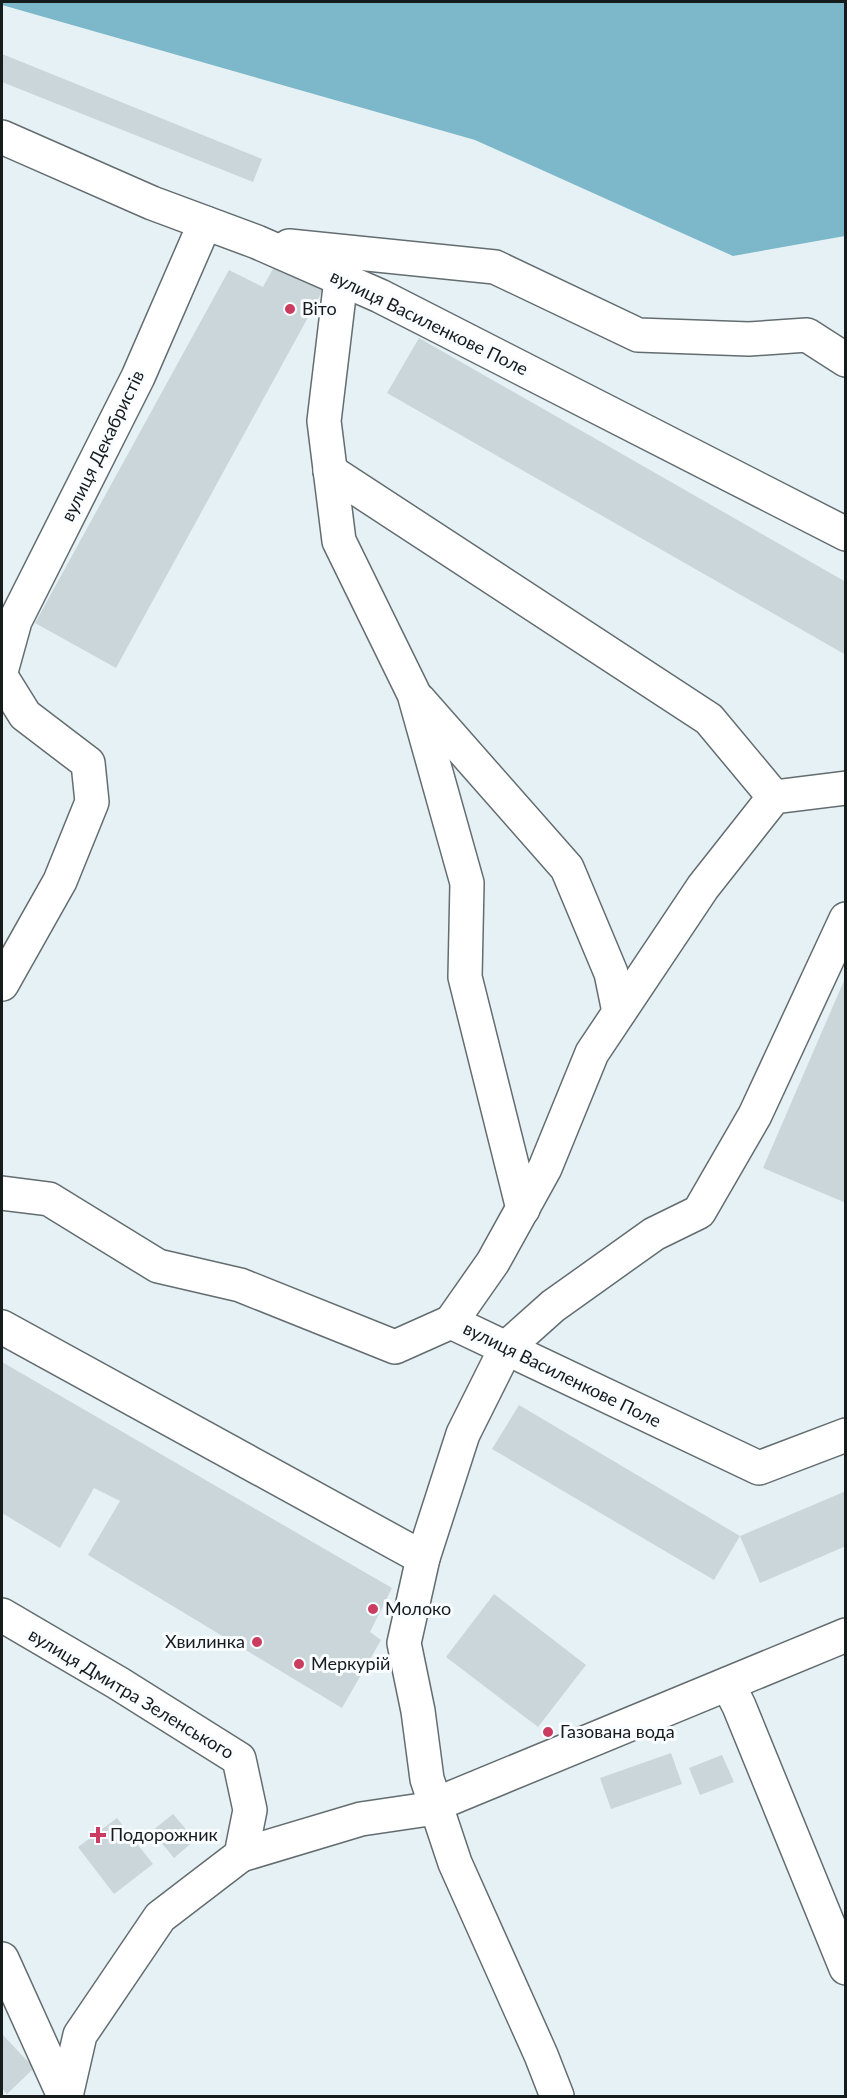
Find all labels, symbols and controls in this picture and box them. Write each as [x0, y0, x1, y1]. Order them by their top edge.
street label: вулиця Василенкове Поле [327, 265, 532, 380]
place label: Віто [302, 297, 337, 319]
marker: Віто [283, 302, 297, 316]
street label: вулиця Декабристів [56, 366, 148, 525]
street label: вулиця Василенкове Поле [460, 1317, 665, 1432]
place label: Молоко [385, 1597, 451, 1619]
marker: Молоко [366, 1602, 380, 1616]
street label: вулиця Дмитра Зеленського [25, 1623, 238, 1763]
place label: Хвилинка [165, 1630, 245, 1652]
marker: Хвилинка [250, 1635, 264, 1649]
place label: Меркурій [311, 1652, 390, 1674]
marker: Меркурій [292, 1657, 306, 1671]
place label: Газована вода [560, 1720, 675, 1742]
marker: Газована вода [541, 1725, 555, 1739]
place label: Подорожник [110, 1823, 219, 1845]
marker: Подорожник [91, 1828, 105, 1842]

